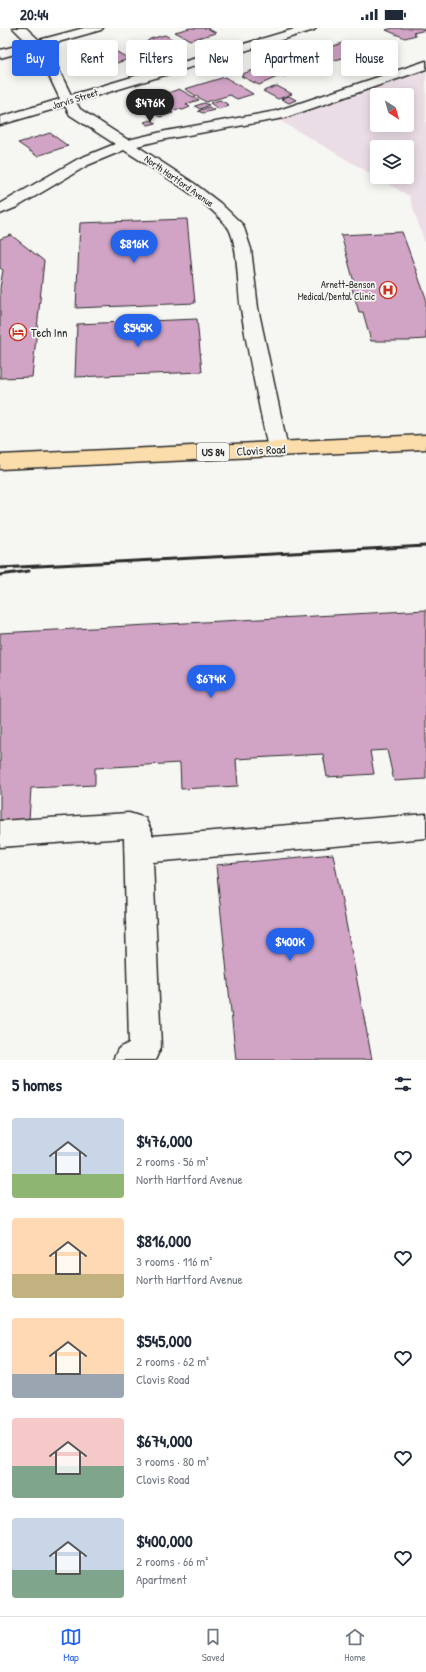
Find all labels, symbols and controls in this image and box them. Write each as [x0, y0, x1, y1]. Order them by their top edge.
text: 20:44 [20, 4, 48, 25]
chip: Buy [12, 40, 59, 76]
chip: Rent [67, 40, 118, 76]
chip: Filters [126, 40, 187, 76]
chip: New [195, 40, 243, 76]
chip: Apartment [251, 40, 333, 76]
chip: House [341, 40, 398, 76]
street label: Jarvis Street [51, 86, 100, 112]
north arrow [370, 88, 414, 132]
map controls [370, 88, 414, 184]
pin: $476K [122, 89, 178, 123]
text: $476K [135, 93, 165, 111]
button: layers [370, 140, 414, 184]
street label: North Hartford Avenue [142, 152, 216, 210]
pin: $816K [106, 230, 162, 264]
text: $816K [120, 234, 148, 252]
place label: Arnett-Benson Medical/Dental Clinic [298, 278, 375, 303]
hospital icon: Arnett-Benson Medical/Dental Clinic [378, 280, 398, 300]
pin: $545K [110, 314, 166, 348]
text: $545K [123, 318, 153, 336]
hotel icon: Tech Inn [8, 322, 28, 342]
place label: Tech Inn [31, 324, 68, 341]
street label: Clovis Road [236, 440, 286, 460]
road number: US 84 [197, 443, 229, 461]
pin: $674K [183, 665, 239, 699]
text: $674K [196, 669, 226, 687]
pin: $400K [262, 928, 318, 962]
text: $400K [275, 932, 305, 950]
text: 5 homes [12, 1073, 62, 1096]
icon: filters [392, 1073, 414, 1095]
text: $476,000 [136, 1129, 192, 1152]
icon: home [44, 1134, 92, 1182]
icon: heart [392, 1147, 414, 1169]
text: 2 rooms · 56 m² [136, 1152, 209, 1170]
text: North Hartford Avenue [136, 1170, 243, 1188]
text: $816,000 [136, 1229, 191, 1252]
icon: home [44, 1234, 92, 1282]
icon: heart [392, 1247, 414, 1269]
text: 3 rooms · 116 m² [136, 1252, 212, 1270]
text: North Hartford Avenue [136, 1270, 243, 1288]
text: $545,000 [136, 1329, 192, 1352]
icon: home [44, 1334, 92, 1382]
icon: heart [392, 1347, 414, 1369]
text: 2 rooms · 62 m² [136, 1352, 209, 1370]
text: Clovis Road [136, 1370, 189, 1388]
text: $674,000 [136, 1429, 192, 1452]
icon: home [44, 1434, 92, 1482]
icon: heart [392, 1447, 414, 1469]
text: 3 rooms · 80 m² [136, 1452, 209, 1470]
text: Clovis Road [136, 1470, 189, 1488]
text: $400,000 [136, 1529, 193, 1552]
icon: home [44, 1534, 92, 1582]
icon: heart [392, 1547, 414, 1569]
text: 2 rooms · 66 m² [136, 1552, 208, 1570]
text: Apartment [136, 1570, 187, 1588]
tab: Map [60, 1626, 82, 1664]
tab: Saved [202, 1626, 224, 1664]
tab: Home [344, 1626, 366, 1664]

